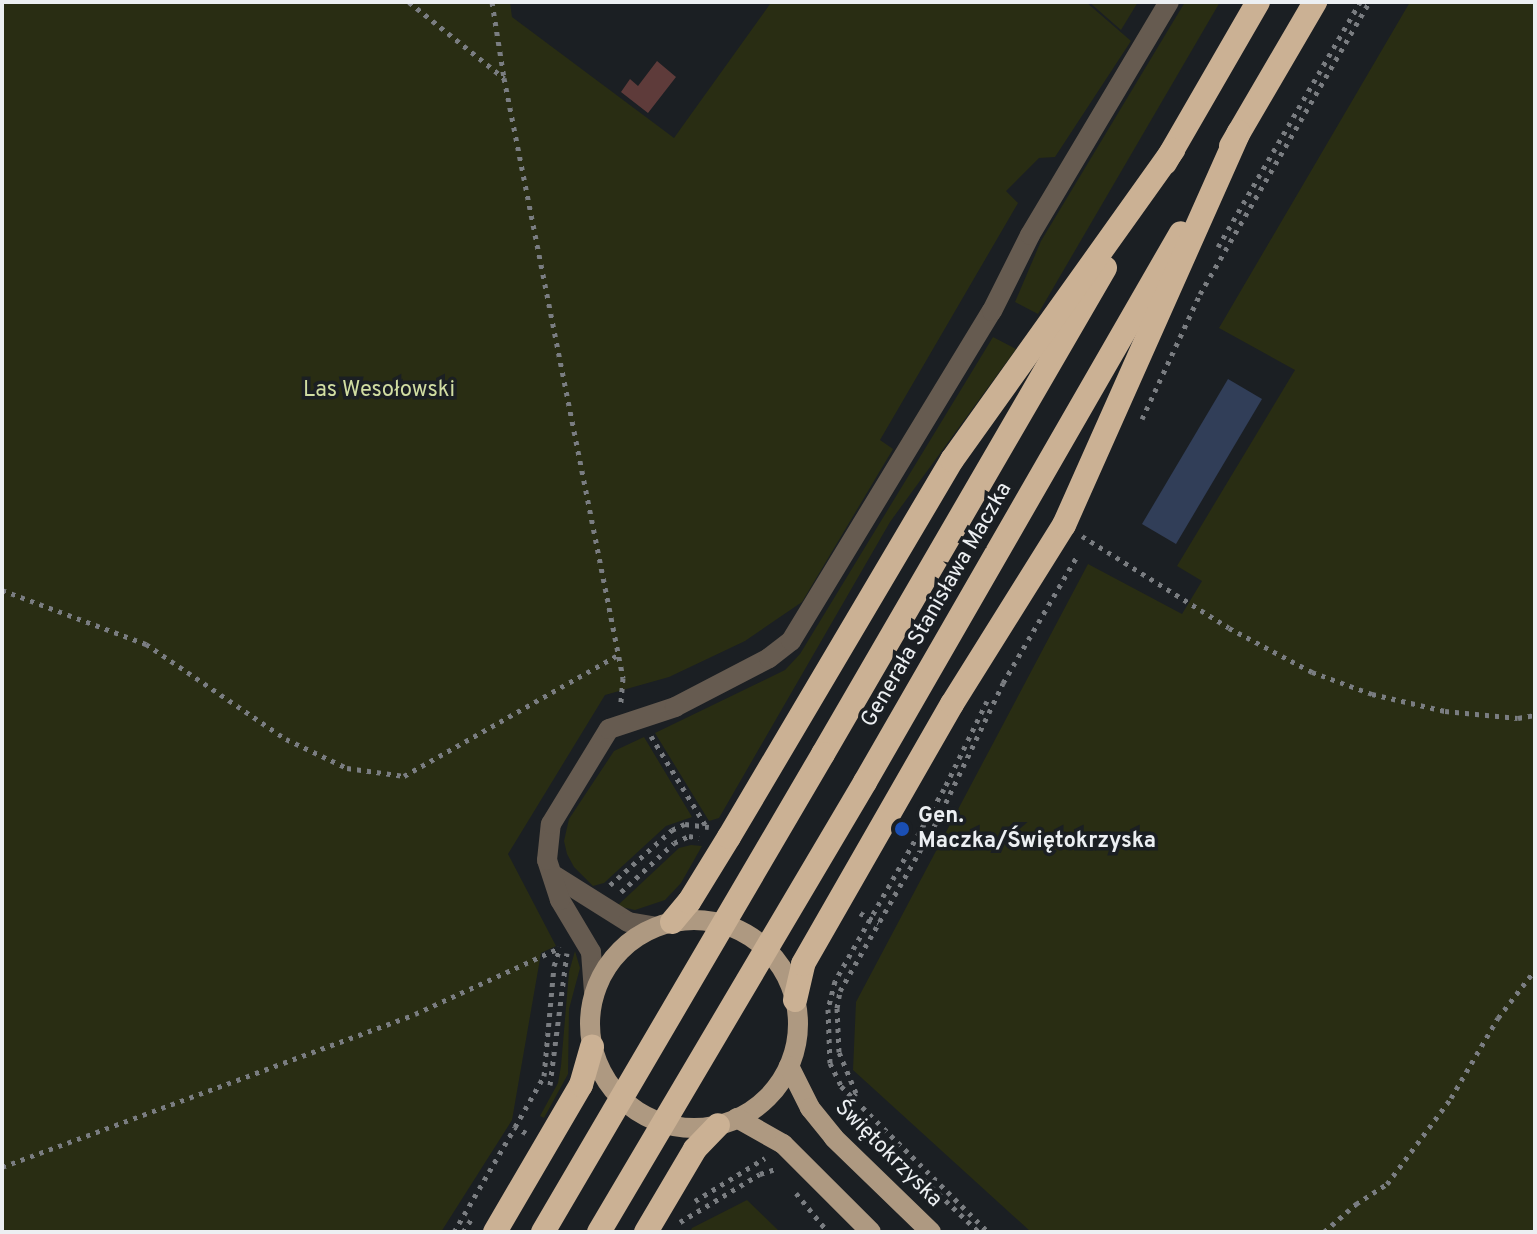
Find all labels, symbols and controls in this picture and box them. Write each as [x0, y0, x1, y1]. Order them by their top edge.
park label: Las Wesołowski [303, 378, 455, 404]
street label: Generała Stanisława Maczka [856, 478, 1018, 732]
place label: Gen. Maczka/Świętokrzyska [918, 803, 1156, 854]
marker: Gen. Maczka/Świętokrzyska [893, 820, 911, 838]
street label: Świętokrzyska [829, 1095, 947, 1213]

